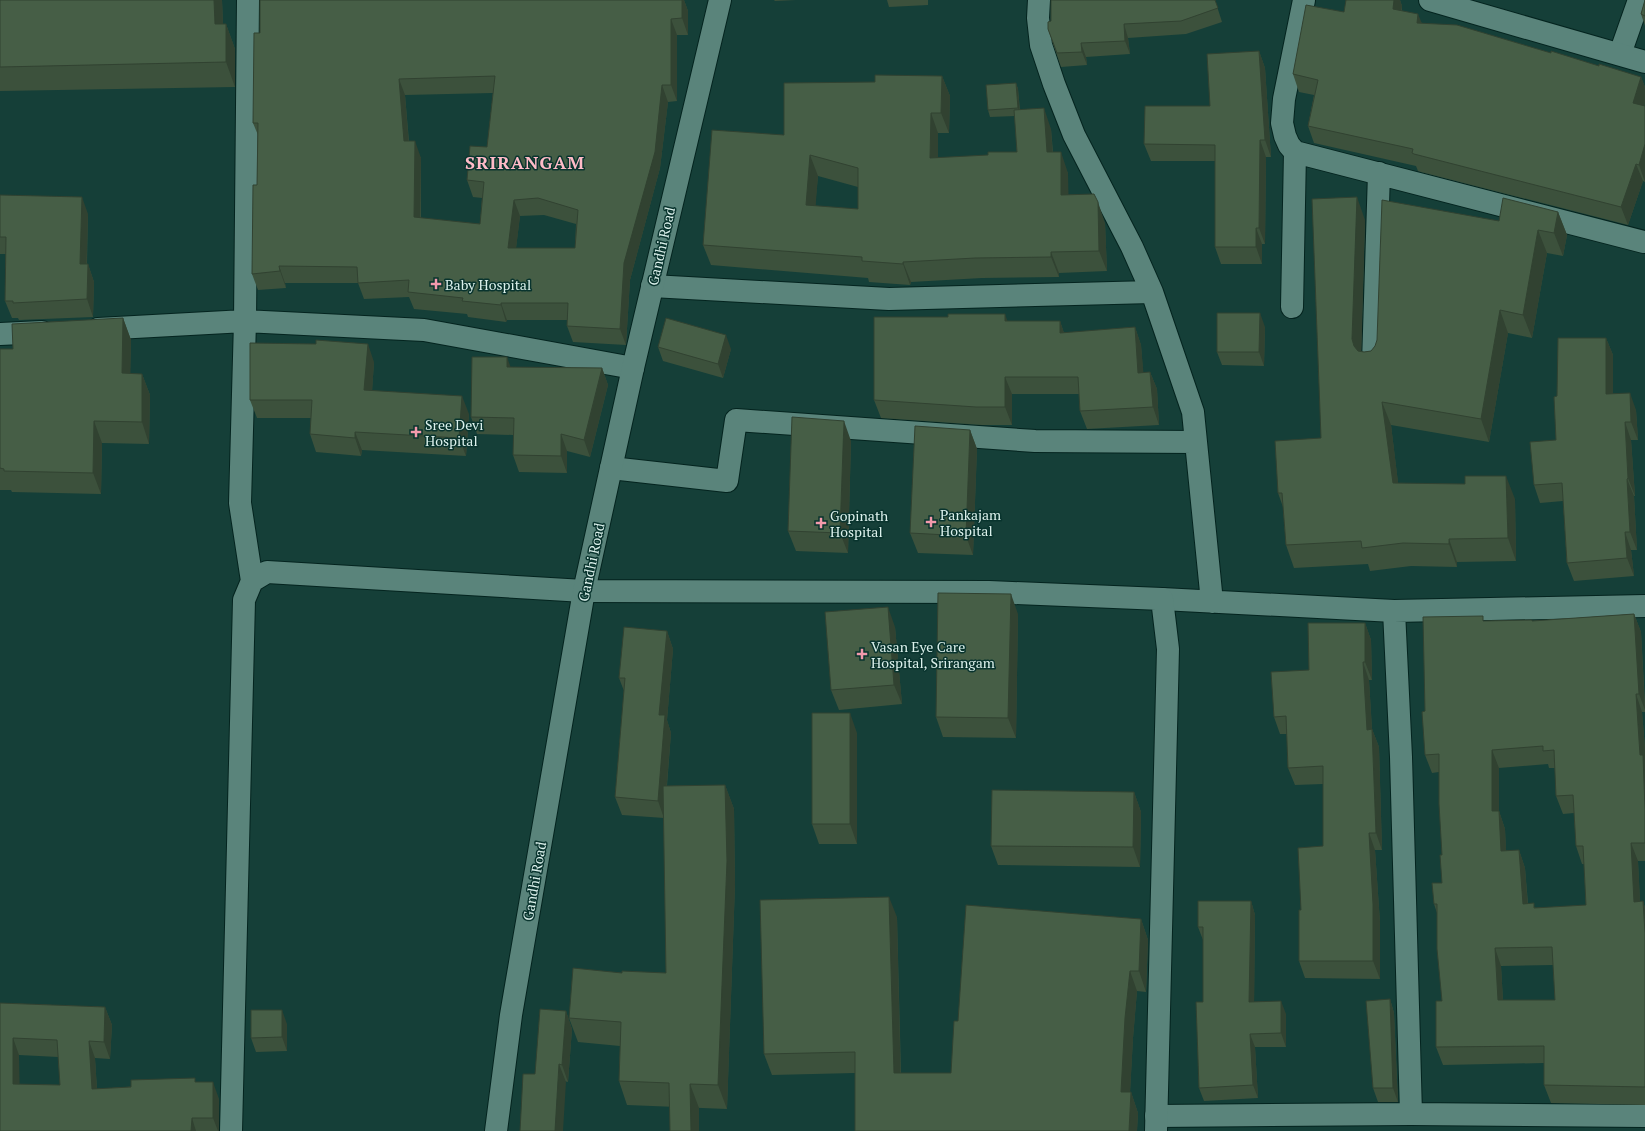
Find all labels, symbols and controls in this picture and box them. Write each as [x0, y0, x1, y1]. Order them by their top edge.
district label: SRIRANGAM [465, 150, 585, 174]
street label: Gandhi Road [643, 205, 679, 287]
place label: Baby Hospital [445, 275, 531, 294]
marker: Baby Hospital [430, 278, 442, 290]
place label: Sree Devi Hospital [425, 415, 483, 450]
marker: Sree Devi Hospital [410, 426, 422, 438]
place label: Pankajam Hospital [940, 505, 1001, 540]
place label: Gopinath Hospital [830, 506, 888, 541]
marker: Pankajam Hospital [925, 516, 937, 528]
marker: Gopinath Hospital [815, 517, 827, 529]
street label: Gandhi Road [573, 521, 609, 603]
place label: Vasan Eye Care Hospital, Srirangam [871, 637, 995, 672]
marker: Vasan Eye Care Hospital, Srirangam [856, 648, 868, 660]
street label: Gandhi Road [518, 840, 550, 922]

